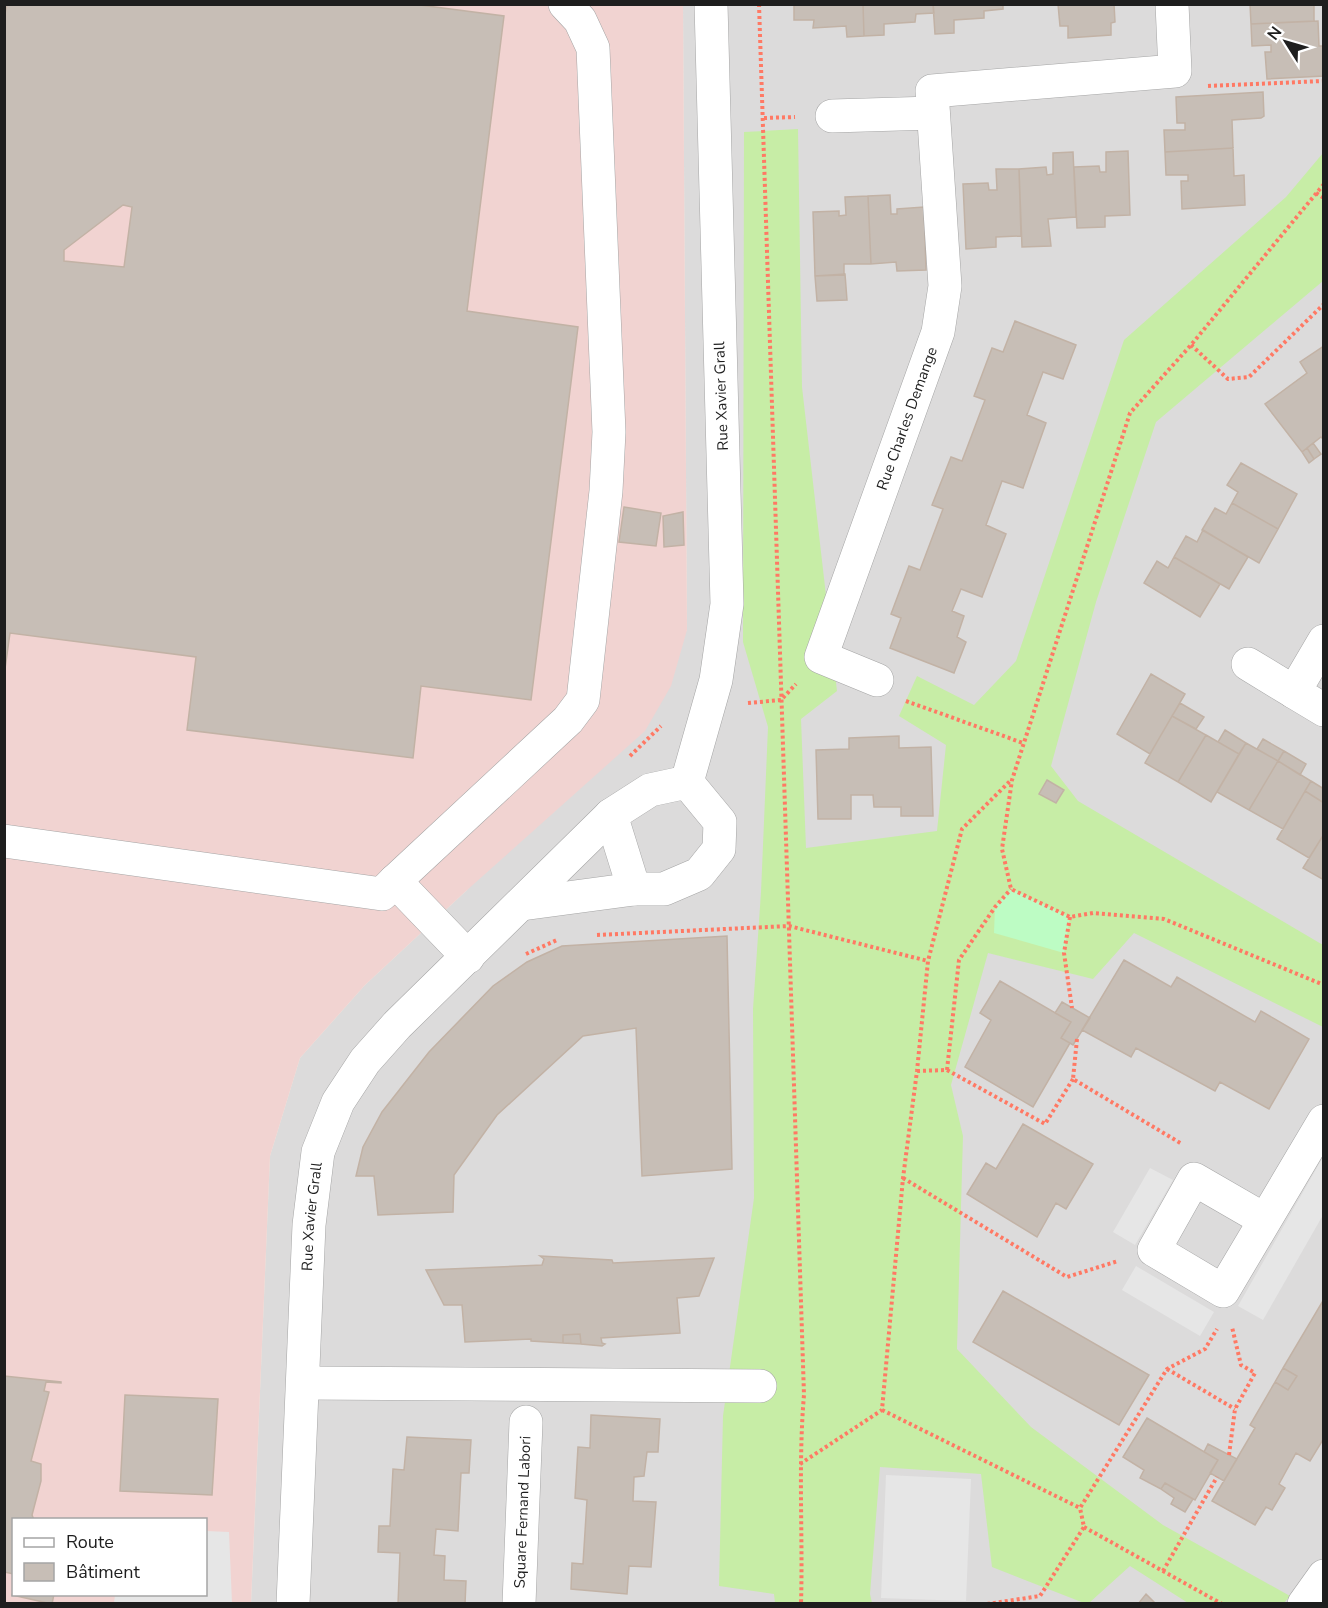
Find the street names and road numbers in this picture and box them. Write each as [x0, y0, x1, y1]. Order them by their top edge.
street label: Rue Xavier Grall [709, 340, 733, 451]
street label: Rue Charles Demange [872, 344, 942, 493]
street label: Rue Xavier Grall [297, 1160, 327, 1271]
street label: Square Fernand Labori [510, 1436, 535, 1589]

